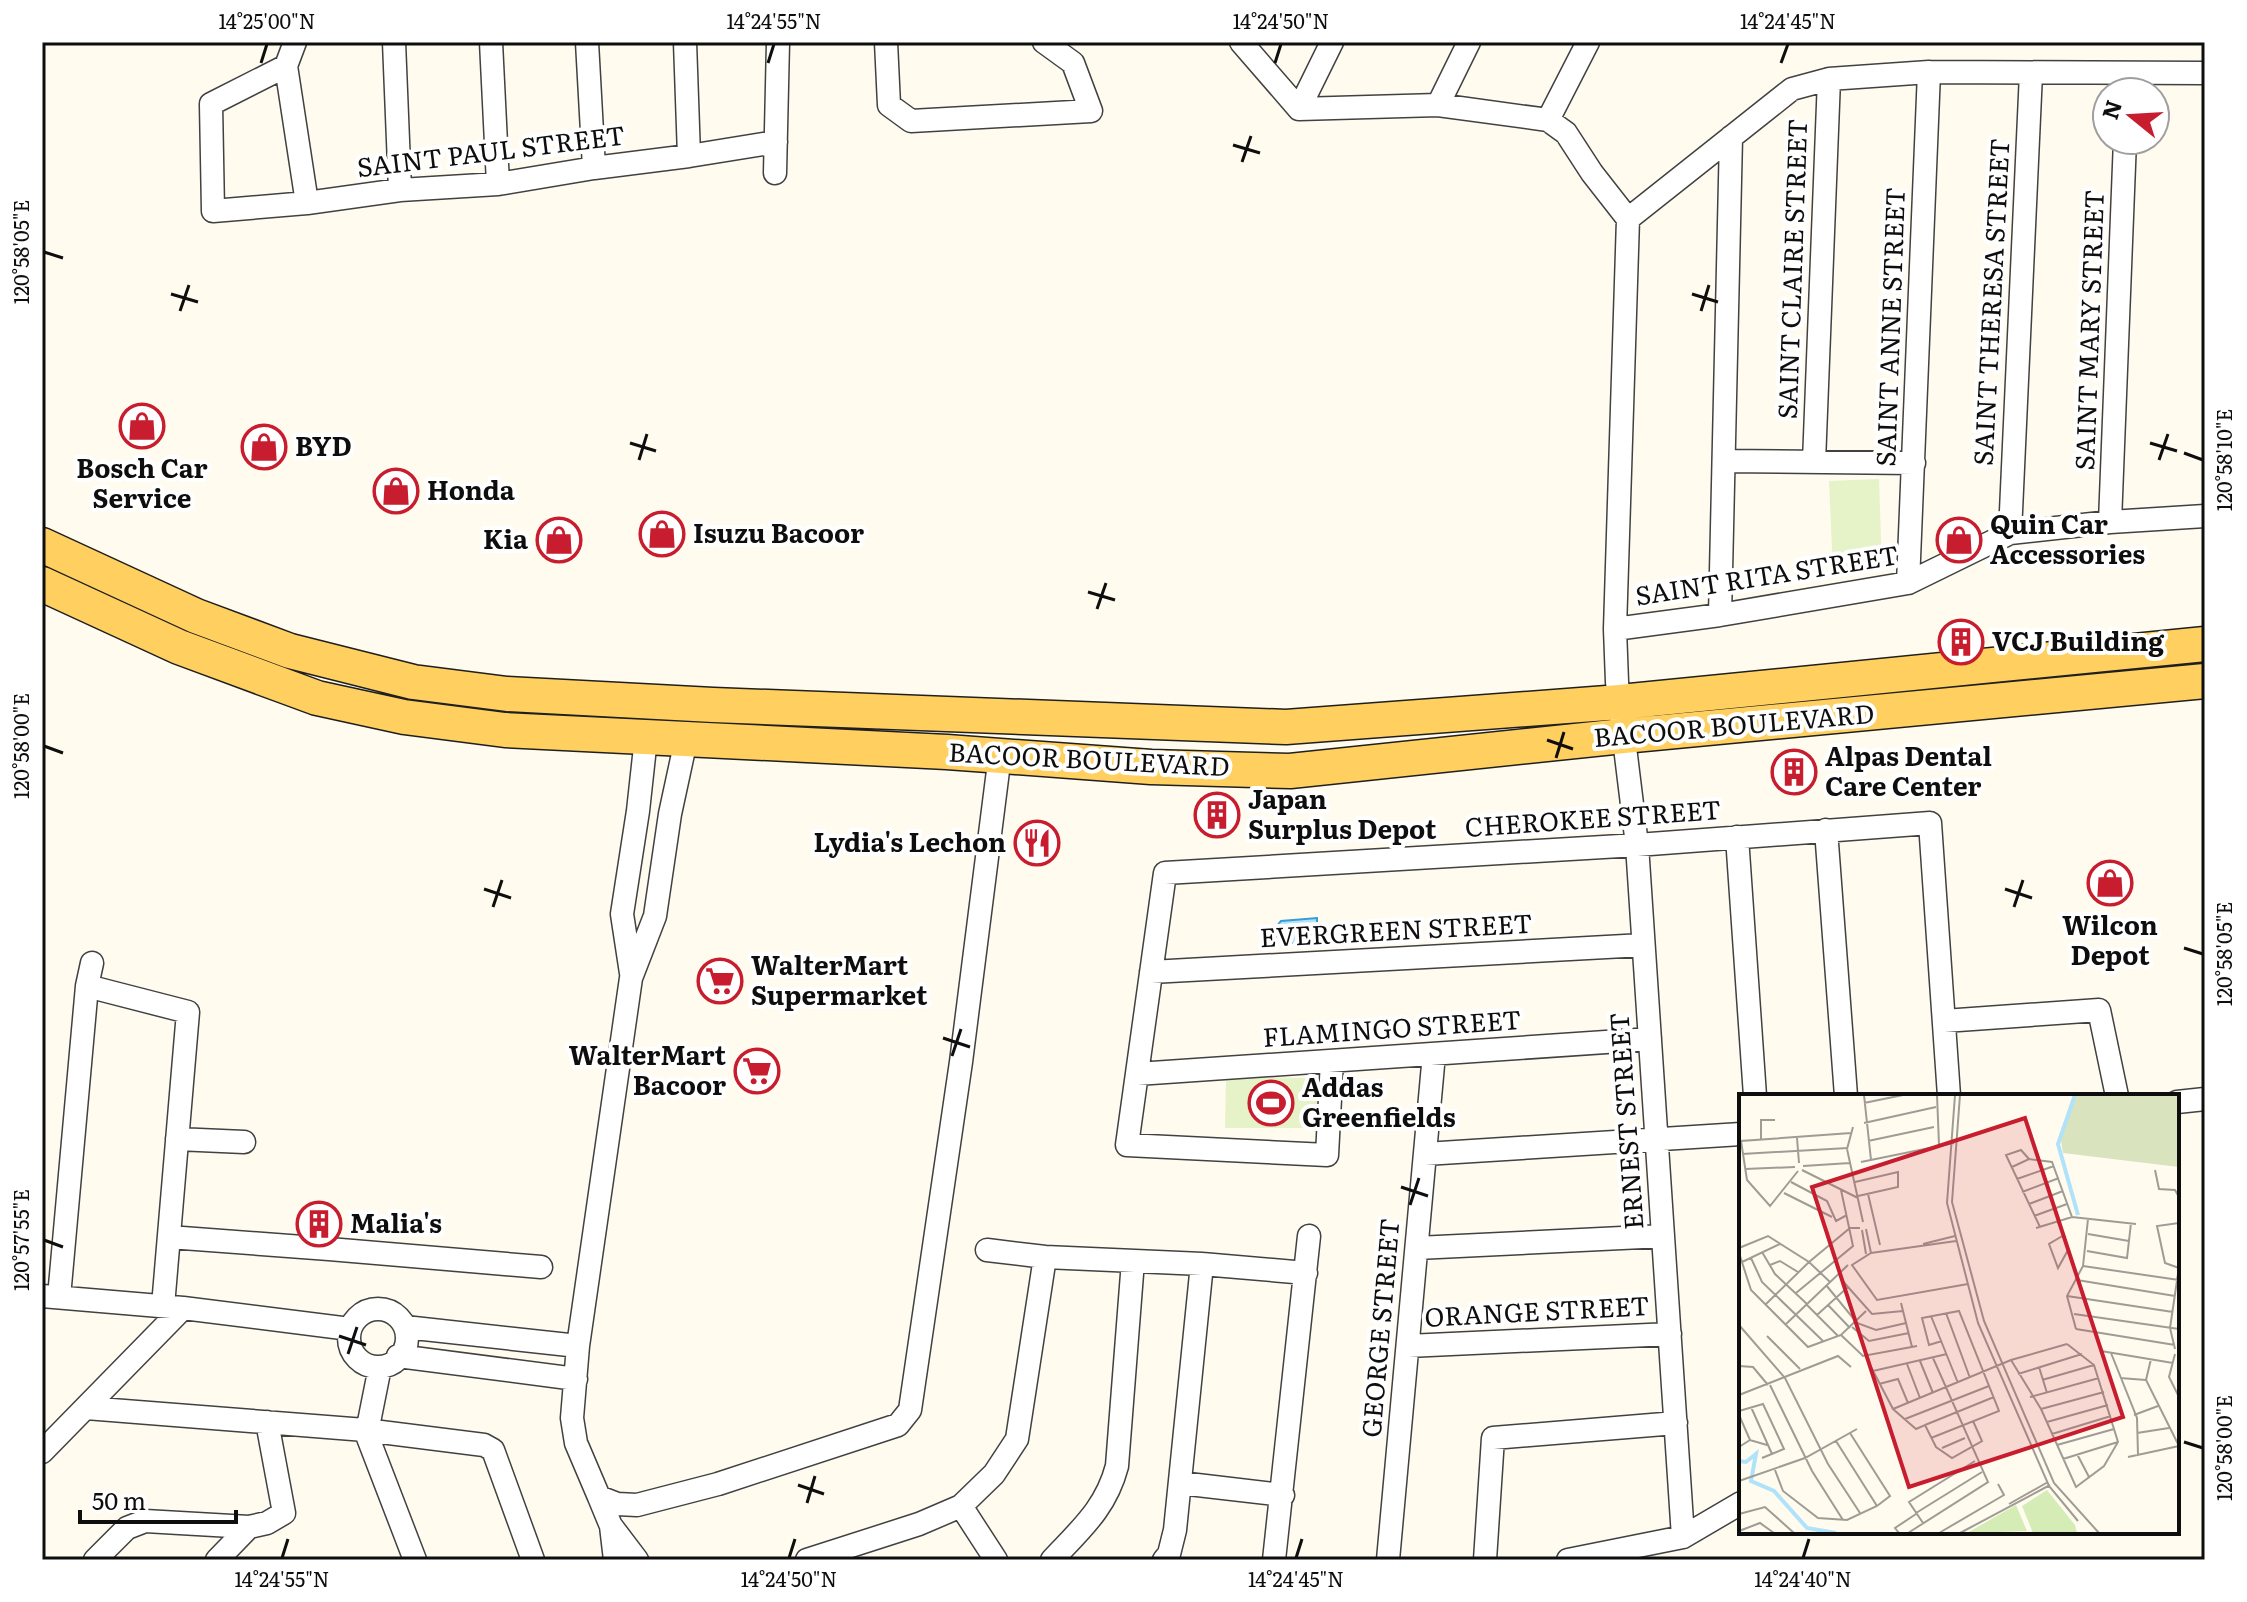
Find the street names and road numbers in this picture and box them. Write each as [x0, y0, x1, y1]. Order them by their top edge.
street label: SAINT PAUL STREET [354, 114, 627, 185]
street label: SAINT CLAIRE STREET [1766, 118, 1815, 420]
street label: SAINT THERESA STREET [1961, 137, 2018, 467]
street label: SAINT ANNE STREET [1864, 186, 1913, 467]
street label: SAINT MARY STREET [2063, 189, 2112, 471]
street label: SAINT RITA STREET [1632, 533, 1901, 614]
street label: BACOOR BOULEVARD [1592, 692, 1876, 755]
street label: BACOOR BOULEVARD [948, 731, 1231, 784]
street label: CHEROKEE STREET [1463, 788, 1722, 845]
street label: EVERGREEN STREET [1259, 902, 1533, 955]
street label: FLAMINGO STREET [1261, 998, 1522, 1055]
street label: ERNEST STREET [1597, 1011, 1652, 1231]
street label: GEORGE STREET [1350, 1217, 1408, 1439]
street label: ORANGE STREET [1423, 1284, 1650, 1335]

